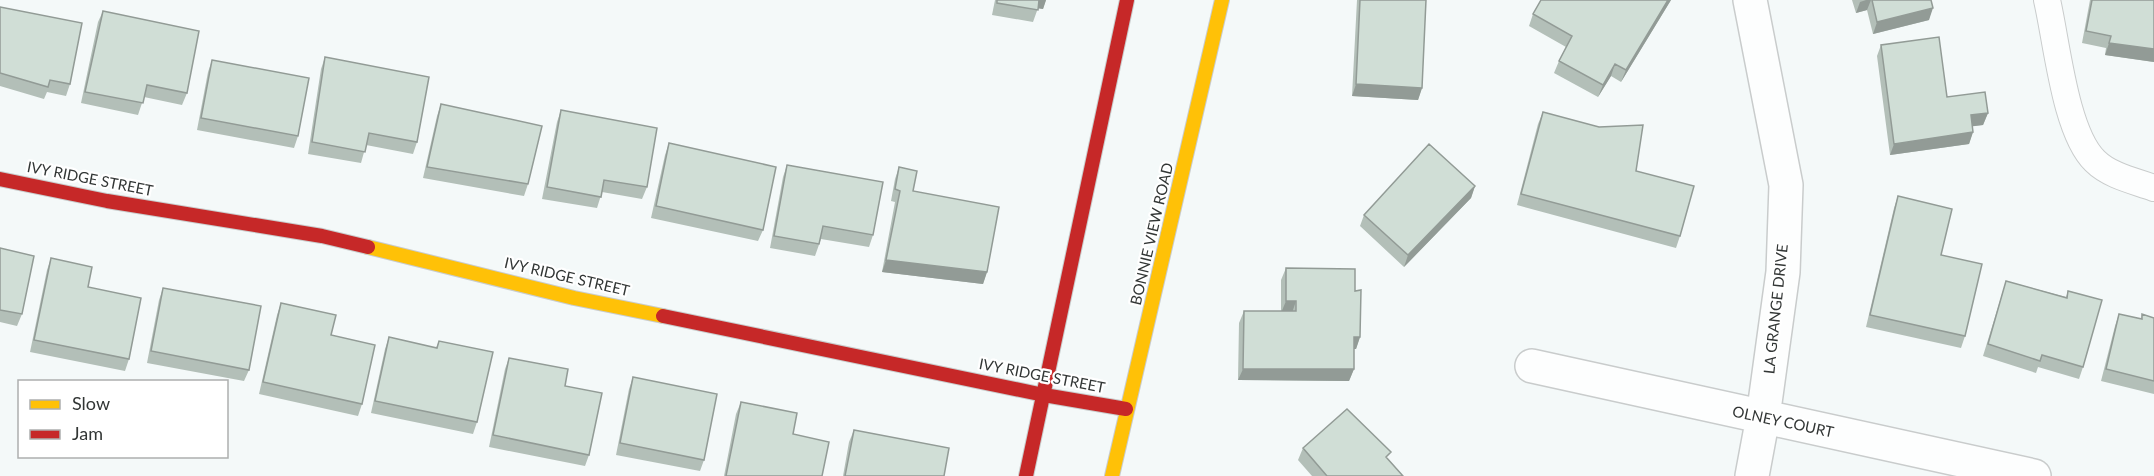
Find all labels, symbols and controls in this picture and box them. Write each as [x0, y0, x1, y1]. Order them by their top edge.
street label: IVY RIDGE STREET [26, 157, 155, 199]
street label: BONNIE VIEW ROAD [1126, 161, 1176, 307]
street label: LA GRANGE DRIVE [1759, 243, 1791, 375]
street label: IVY RIDGE STREET [503, 253, 632, 299]
street label: IVY RIDGE STREET [978, 354, 1107, 396]
legend [18, 380, 228, 458]
text: Slow [72, 392, 110, 414]
street label: OLNEY COURT [1731, 401, 1836, 441]
text: Jam [72, 422, 103, 444]

